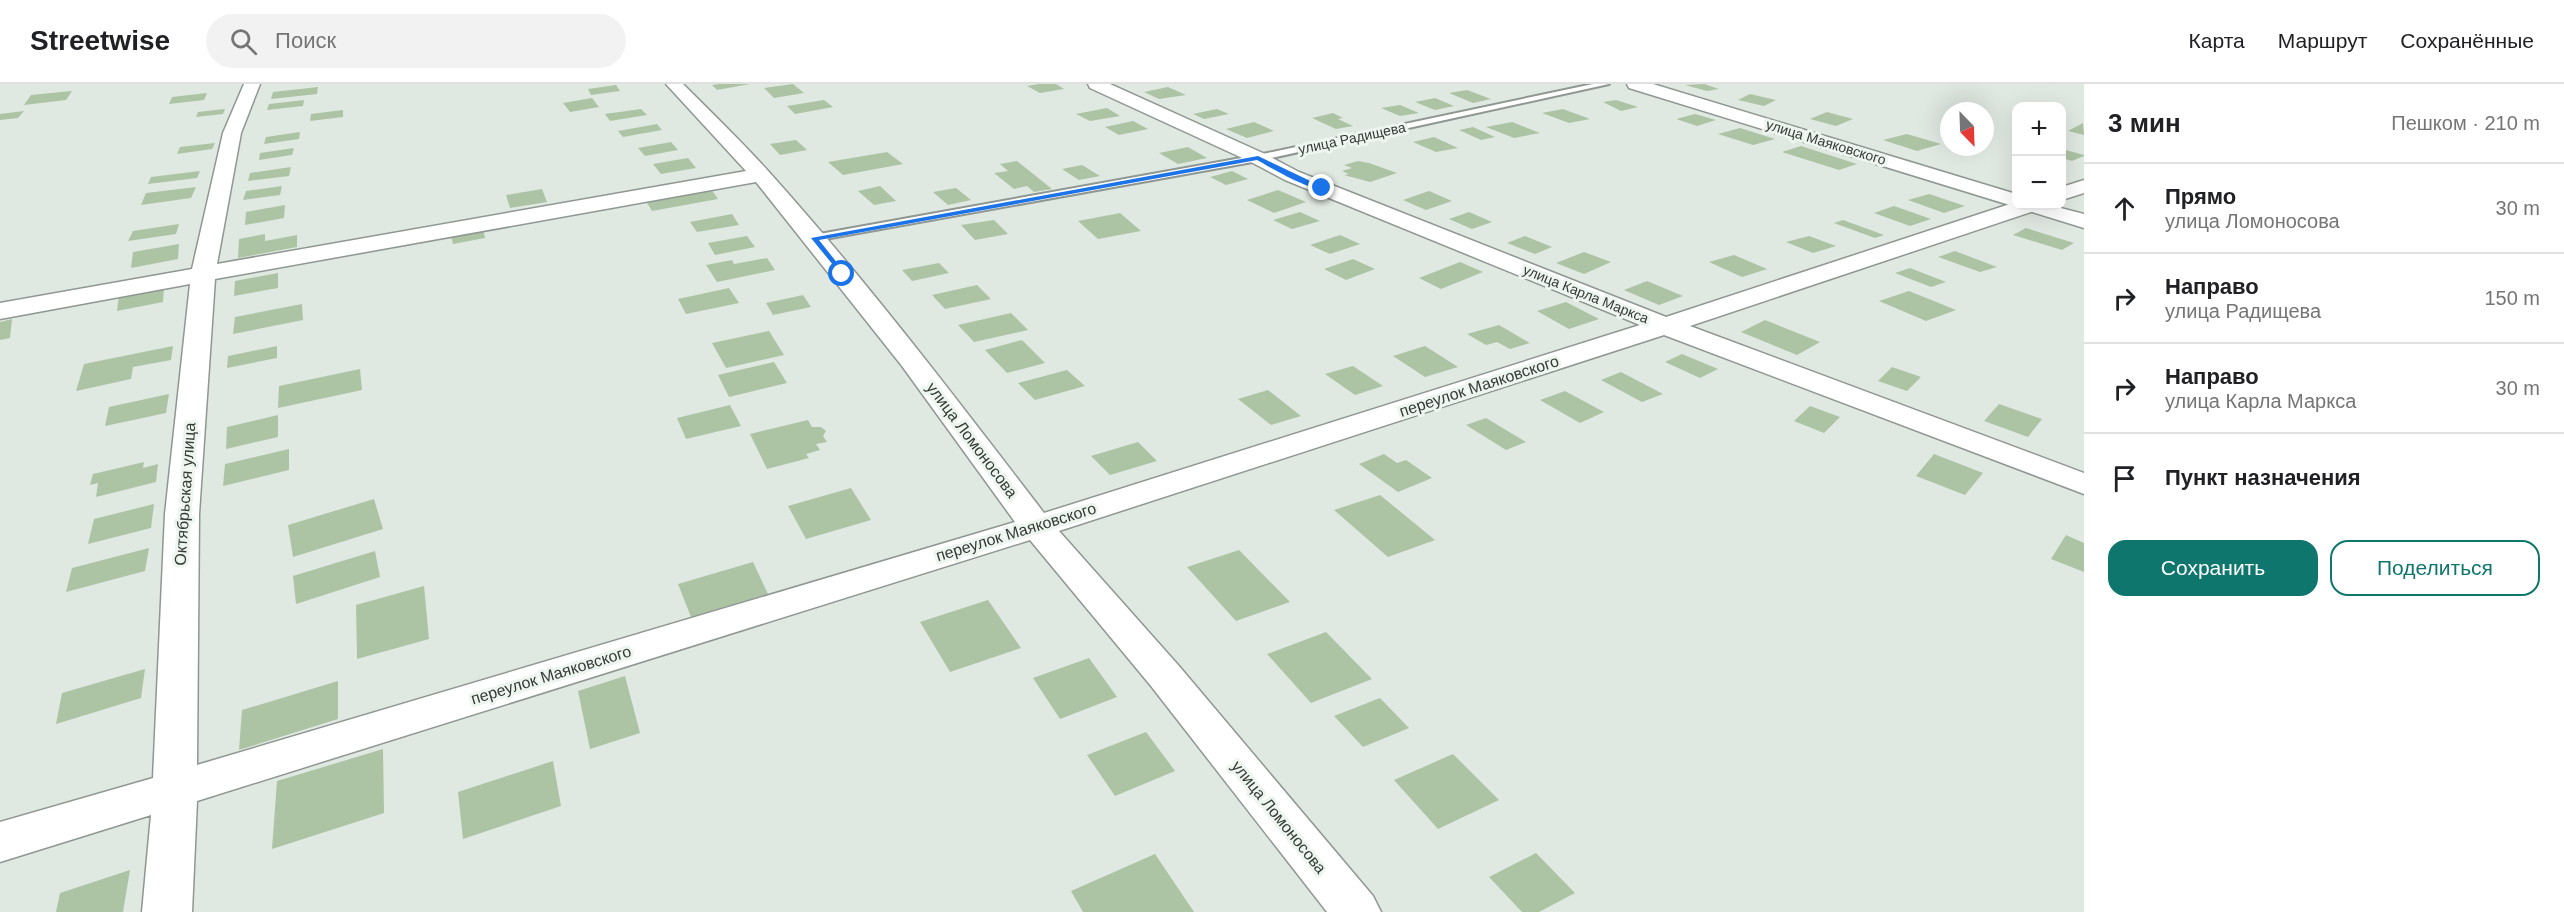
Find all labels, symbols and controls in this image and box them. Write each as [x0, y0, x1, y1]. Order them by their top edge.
search box [206, 14, 626, 68]
text: Streetwise [30, 25, 170, 56]
icon: search [227, 25, 260, 58]
text: Поиск [275, 28, 336, 53]
text: Карта [2189, 29, 2245, 52]
text: Маршрут [2278, 29, 2367, 52]
text: Сохранённые [2400, 29, 2534, 52]
north arrow [1940, 102, 1994, 156]
map controls [2012, 102, 2066, 210]
button: + [2012, 102, 2066, 156]
text: 3 мин [2108, 108, 2181, 138]
text: Пешком · 210 m [2391, 112, 2540, 134]
street label: улица Маяковского [1764, 116, 1888, 168]
street label: улица Радищева [1297, 119, 1407, 157]
button: − [2012, 156, 2066, 210]
route end [1308, 174, 1334, 200]
text: Прямо [2165, 184, 2236, 209]
icon: ahead [2108, 192, 2141, 225]
text: 30 m [2496, 197, 2540, 219]
text: улица Ломоносова [2165, 210, 2340, 232]
route start [828, 260, 854, 286]
street label: улица Карла Маркса [1521, 261, 1651, 327]
text: Направо [2165, 274, 2259, 299]
icon: right [2108, 282, 2141, 315]
text: 150 m [2484, 287, 2540, 309]
text: улица Радищева [2165, 300, 2321, 322]
street label: переулок Маяковского [1397, 352, 1561, 420]
text: Направо [2165, 364, 2259, 389]
icon: right [2108, 372, 2141, 405]
text: 30 m [2496, 377, 2540, 399]
street label: улица Ломоносова [923, 379, 1021, 501]
text: улица Карла Маркса [2165, 390, 2356, 412]
street label: Октябрьская улица [172, 422, 198, 566]
icon: arrive [2108, 462, 2141, 495]
text: Пункт назначения [2165, 465, 2361, 490]
street label: переулок Маяковского [934, 499, 1098, 564]
button: Сохранить [2108, 540, 2318, 596]
button: Поделиться [2330, 540, 2540, 596]
street label: переулок Маяковского [469, 642, 633, 707]
street label: улица Ломоносова [1228, 757, 1330, 877]

